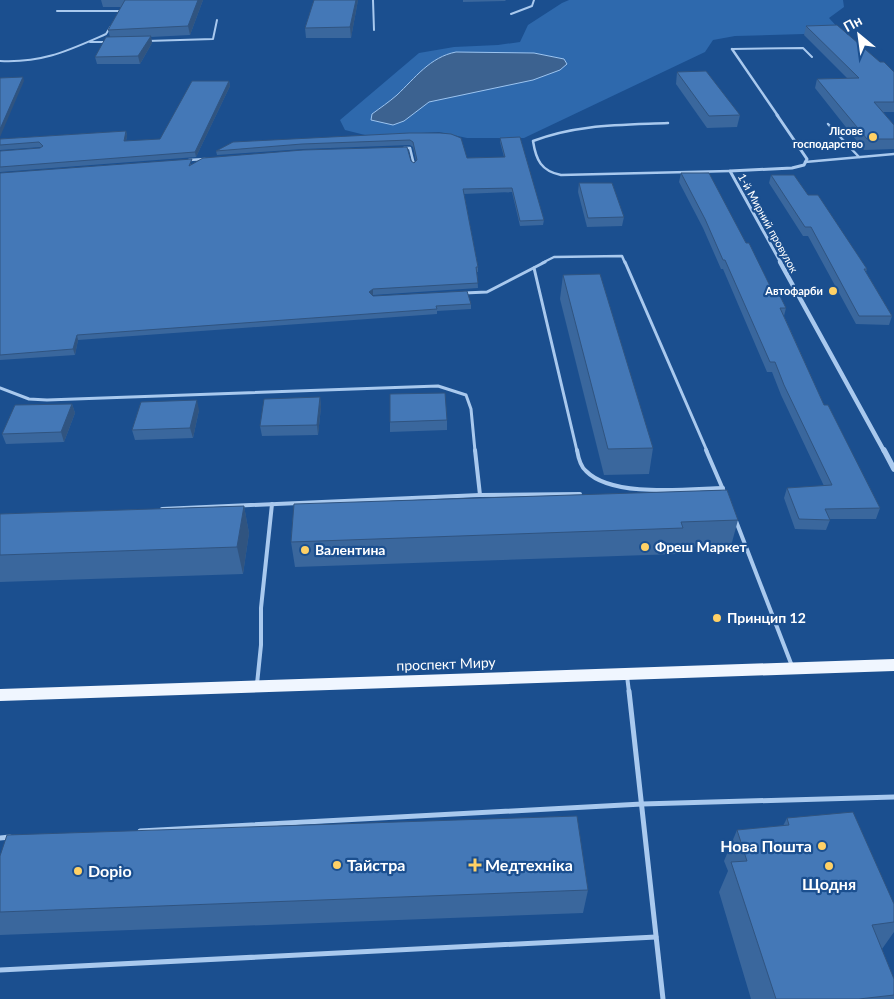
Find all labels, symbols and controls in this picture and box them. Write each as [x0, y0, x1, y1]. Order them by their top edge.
north arrow [834, 10, 884, 60]
text: Пн [840, 11, 865, 35]
place label: Лісове господарство [793, 124, 863, 150]
marker: Лісове господарство [867, 131, 879, 143]
street label: 1-й Мирний провулок [736, 171, 801, 275]
place label: Автофарби [764, 284, 823, 297]
marker: Автофарби [827, 285, 839, 297]
place label: Фреш Маркет [655, 538, 747, 555]
place label: Валентина [315, 541, 385, 558]
marker: Фреш Маркет [639, 541, 651, 553]
marker: Валентина [299, 544, 311, 556]
place label: Принцип 12 [727, 609, 806, 626]
marker: Принцип 12 [711, 612, 723, 624]
street label: проспект Миру [396, 653, 497, 674]
place label: Нова Пошта [720, 836, 812, 855]
marker: Нова Пошта [816, 840, 828, 852]
place label: Тайстра [347, 855, 405, 874]
place label: Медтехніка [485, 855, 573, 874]
marker: Тайстра [331, 859, 343, 871]
marker: Медтехніка [469, 859, 481, 871]
marker: Щодня [823, 860, 835, 872]
place label: Dopio [88, 861, 132, 880]
marker: Dopio [72, 865, 84, 877]
place label: Щодня [802, 874, 856, 893]

